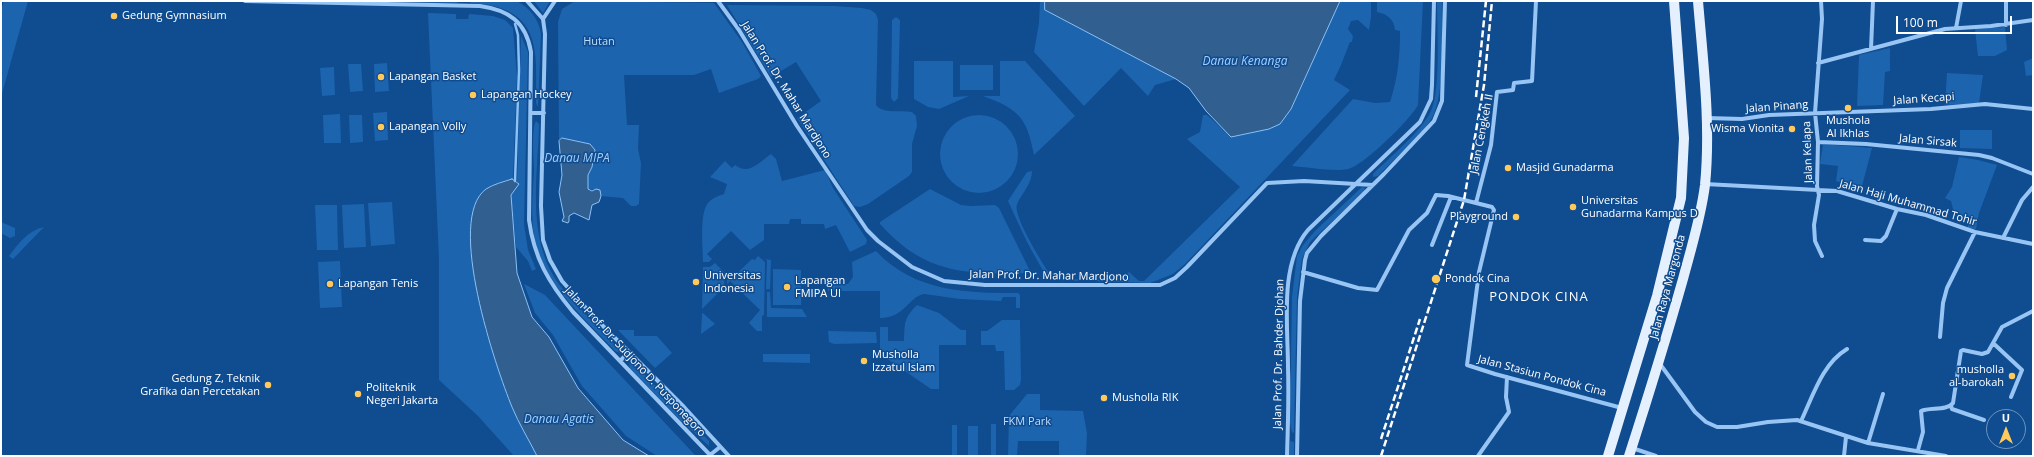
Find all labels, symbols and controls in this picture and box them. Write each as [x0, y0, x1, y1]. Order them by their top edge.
scale bar [1898, 8, 2014, 34]
place label: Gedung Gymnasium [122, 9, 227, 23]
marker: Gedung Gymnasium [109, 11, 119, 21]
text: 100 m [1903, 14, 1938, 31]
street label: Jalan Prof. Dr. Mahar Mardjono [738, 19, 834, 161]
park label: Hutan [583, 35, 615, 49]
water label: Danau Kenanga [1203, 55, 1287, 69]
place label: Lapangan Basket [389, 70, 476, 84]
marker: Lapangan Basket [376, 72, 386, 82]
place label: Lapangan Hockey [481, 88, 572, 102]
marker: Lapangan Hockey [468, 90, 478, 100]
street label: Jalan Kecapi [1893, 90, 1955, 108]
street label: Jalan Cengkeh II [1468, 93, 1496, 175]
street label: Jalan Pinang [1745, 98, 1809, 116]
marker: Mushola Al Ikhlas [1843, 103, 1853, 113]
place label: Mushola Al Ikhlas [1826, 114, 1870, 140]
place label: Lapangan Volly [389, 120, 466, 134]
street label: Jalan Kelapa [1800, 121, 1816, 183]
marker: Lapangan Volly [376, 122, 386, 132]
place label: Wisma Vionita [1711, 122, 1784, 136]
marker: Wisma Vionita [1787, 124, 1797, 134]
street label: Jalan Sirsak [1899, 132, 1957, 150]
water label: Danau MIPA [544, 152, 610, 166]
place label: Masjid Gunadarma [1516, 161, 1614, 175]
marker: Masjid Gunadarma [1503, 163, 1513, 173]
street label: Jalan Haji Muhammad Tohir [1838, 177, 1978, 229]
place label: Universitas Gunadarma Kampus D [1581, 194, 1698, 220]
marker: Universitas Gunadarma Kampus D [1568, 202, 1578, 212]
place label: Playground [1450, 210, 1508, 224]
marker: Playground [1511, 212, 1521, 222]
street label: Jalan Raya Margonda [1648, 233, 1688, 341]
street label: Jalan Prof. Dr. Mahar Mardjono [969, 268, 1129, 284]
place label: Universitas Indonesia [704, 269, 761, 295]
place label: Pondok Cina [1445, 272, 1510, 286]
marker: Pondok Cina [1430, 273, 1442, 285]
place label: Lapangan FMIPA UI [795, 274, 845, 300]
place label: Lapangan Tenis [338, 277, 418, 291]
marker: Universitas Indonesia [691, 277, 701, 287]
marker: Lapangan Tenis [325, 279, 335, 289]
street label: Jalan Prof. Dr. Bahder Djohan [1271, 279, 1287, 429]
marker: Lapangan FMIPA UI [782, 282, 792, 292]
street label: Jalan Prof. Dr. Sudjono D. Pusponegoro [562, 284, 708, 440]
district label: PONDOK CINA [1489, 289, 1589, 305]
place label: Musholla Izzatul Islam [872, 348, 935, 374]
street label: Jalan Stasiun Pondok Cina [1476, 352, 1608, 400]
marker: Musholla Izzatul Islam [859, 356, 869, 366]
place label: musholla al-barokah [1949, 363, 2004, 389]
marker: musholla al-barokah [2007, 371, 2017, 381]
place label: Gedung Z, Teknik Grafika dan Percetakan [140, 372, 260, 398]
marker: Gedung Z, Teknik Grafika dan Percetakan [263, 380, 273, 390]
place label: Politeknik Negeri Jakarta [366, 381, 438, 407]
marker: Politeknik Negeri Jakarta [353, 389, 363, 399]
place label: Musholla RIK [1112, 391, 1178, 405]
marker: Musholla RIK [1099, 393, 1109, 403]
north arrow [1986, 409, 2026, 449]
text: U [2002, 410, 2010, 425]
water label: Danau Agatis [524, 413, 594, 427]
park label: FKM Park [1003, 415, 1051, 429]

